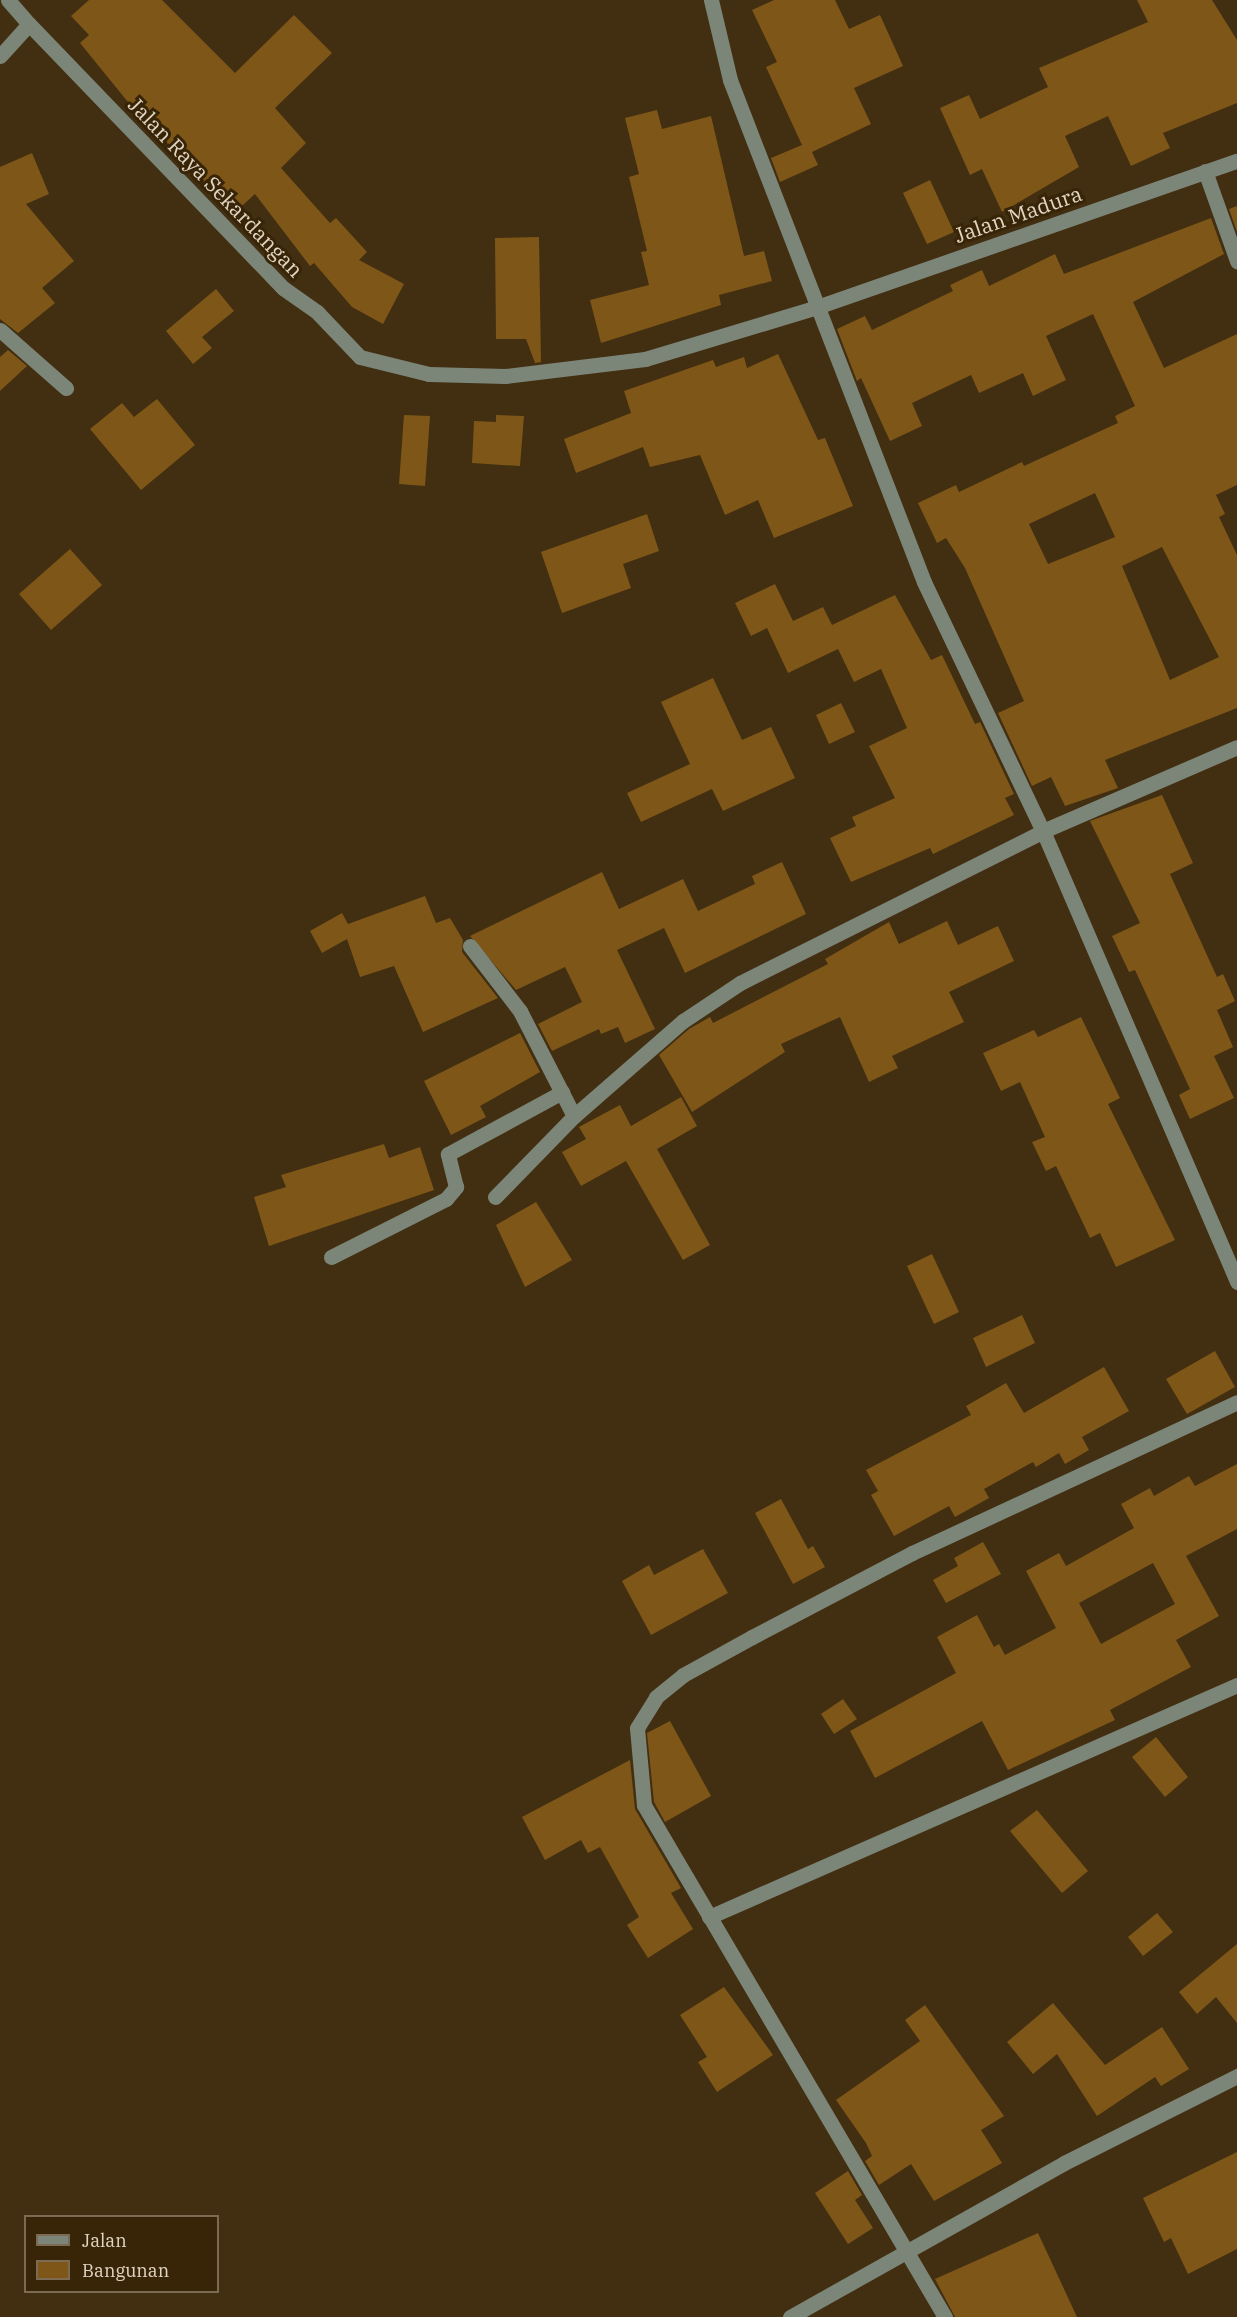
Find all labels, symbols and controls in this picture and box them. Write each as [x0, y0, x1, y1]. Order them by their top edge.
street label: Jalan Raya Sekardangan [124, 92, 308, 282]
street label: Jalan Madura [951, 180, 1085, 248]
legend [24, 2215, 219, 2293]
text: Jalan [82, 2229, 127, 2252]
text: Bangunan [82, 2259, 169, 2282]

